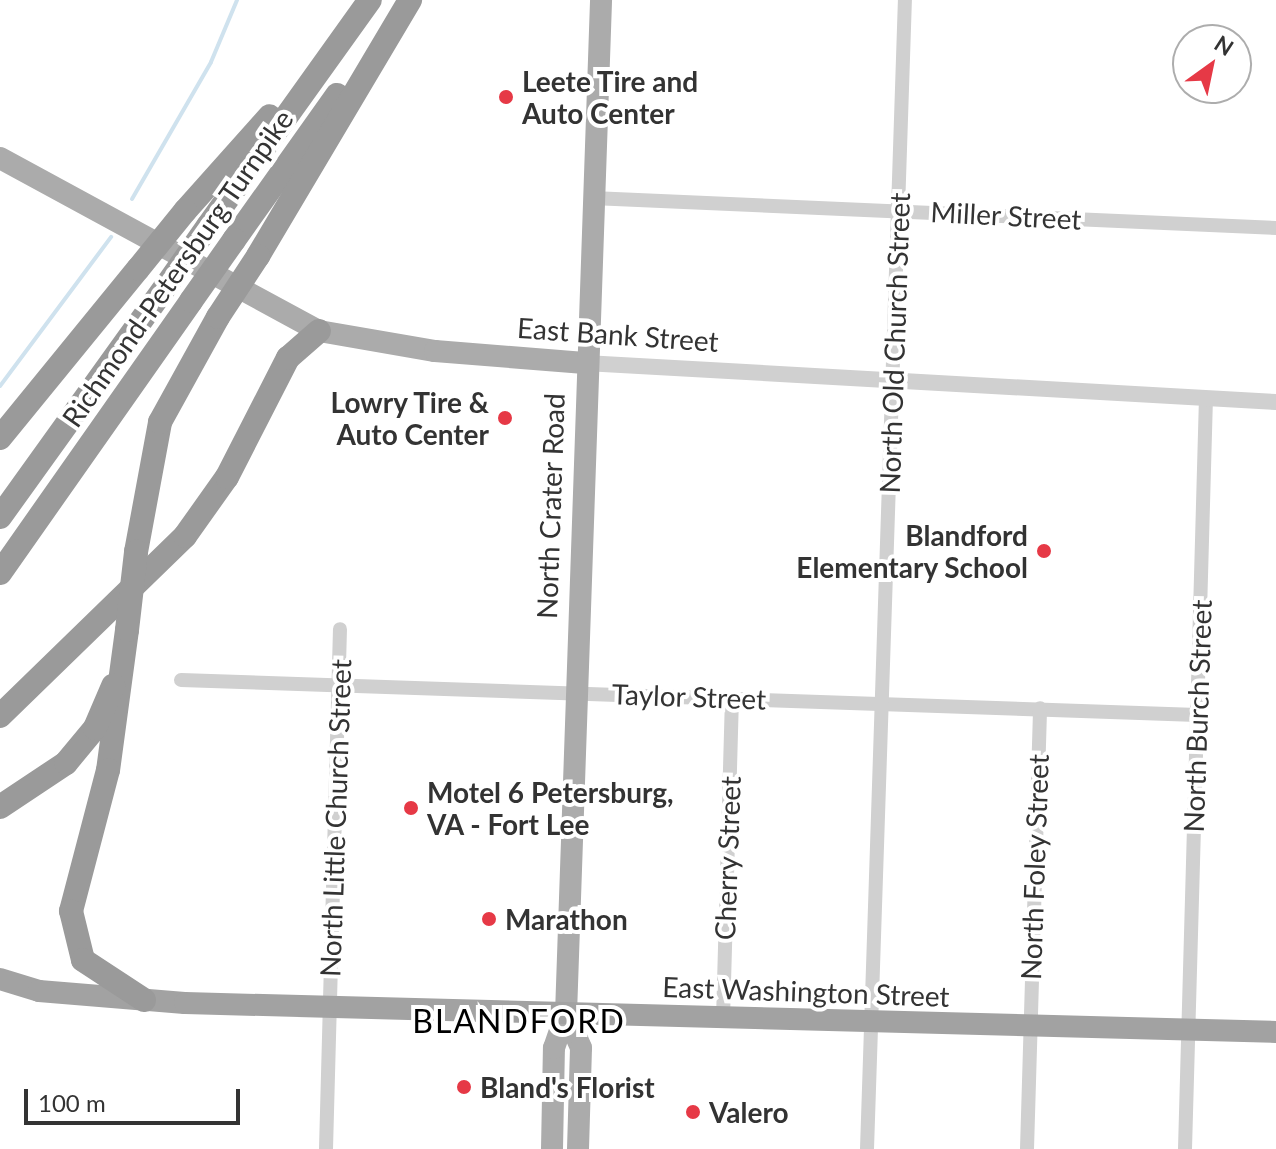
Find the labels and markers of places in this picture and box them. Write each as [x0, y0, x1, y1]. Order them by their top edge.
place label: Leete Tire and Auto Center [522, 64, 699, 130]
marker: Leete Tire and Auto Center [497, 88, 515, 106]
place label: Lowry Tire & Auto Center [329, 385, 489, 451]
marker: Lowry Tire & Auto Center [496, 409, 514, 427]
place label: Blandford Elementary School [796, 518, 1028, 584]
marker: Blandford Elementary School [1035, 542, 1053, 560]
place label: Motel 6 Petersburg, VA - Fort Lee [427, 775, 674, 841]
marker: Motel 6 Petersburg, VA - Fort Lee [402, 799, 420, 817]
place label: Marathon [505, 902, 628, 936]
marker: Marathon [480, 910, 498, 928]
place label: Bland's Florist [480, 1070, 655, 1104]
marker: Bland's Florist [455, 1078, 473, 1096]
place label: Valero [709, 1095, 789, 1129]
marker: Valero [684, 1103, 702, 1121]

